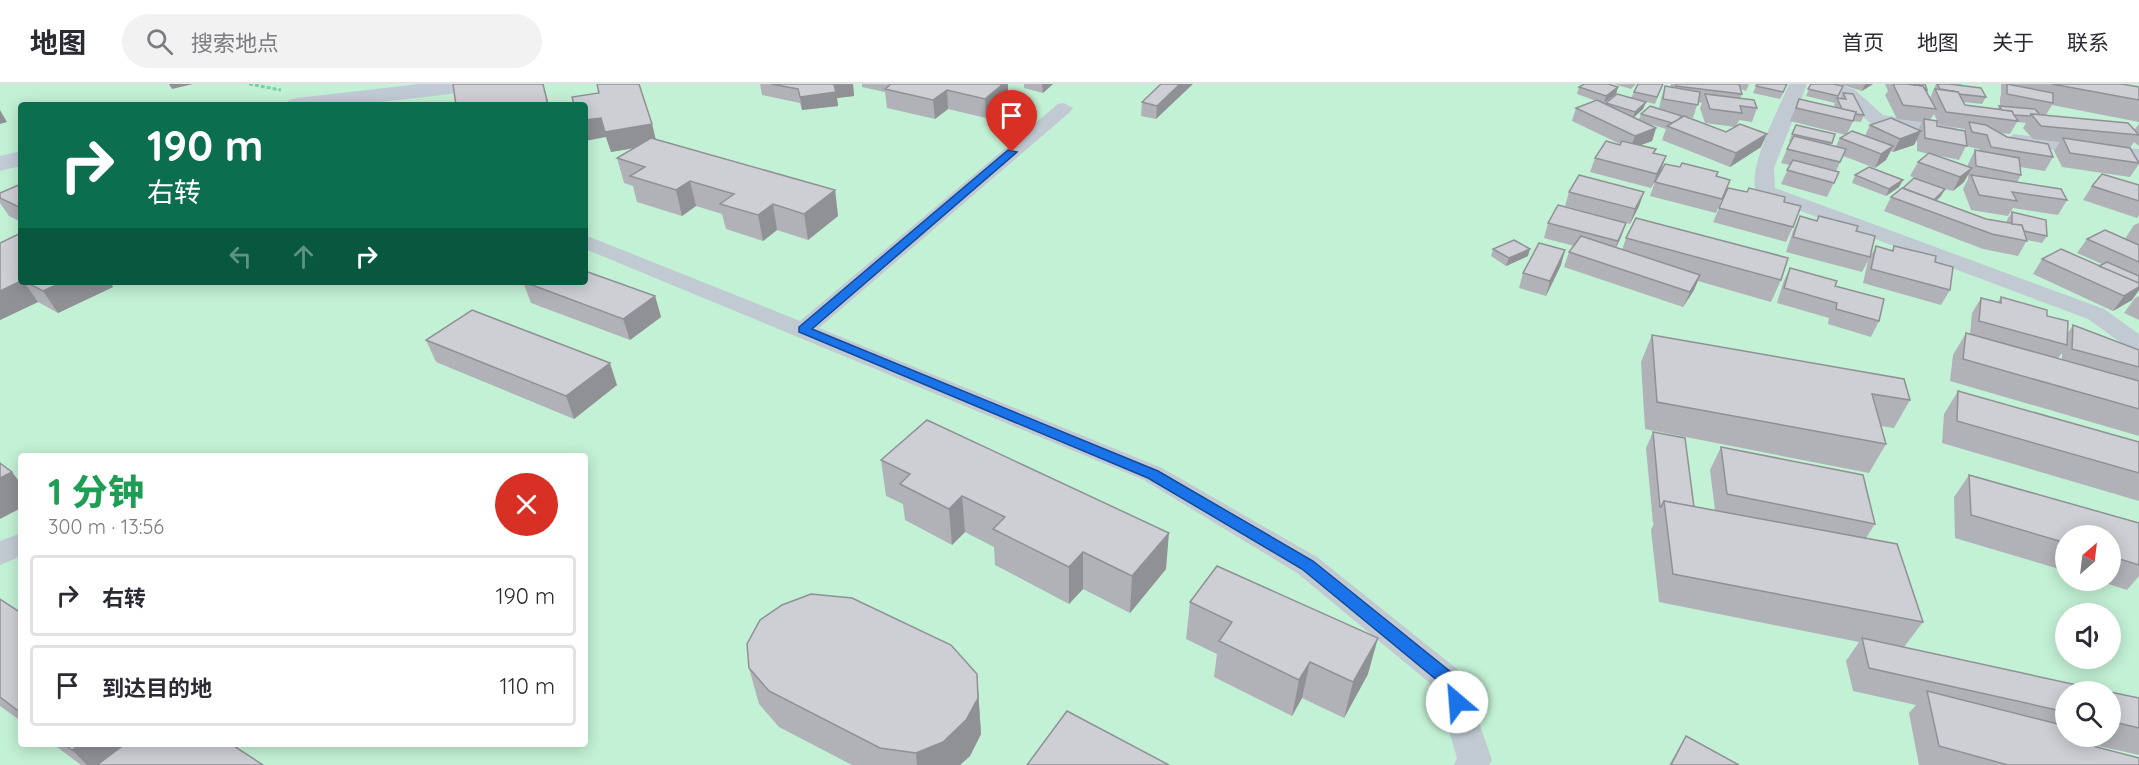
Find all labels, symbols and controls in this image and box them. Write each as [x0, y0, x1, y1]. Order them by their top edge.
search box [122, 14, 542, 68]
text: 地图 [30, 25, 86, 60]
icon: search [143, 25, 176, 58]
text: 搜索地点 [191, 29, 279, 57]
text: 首页 [1842, 29, 1884, 55]
text: 地图 [1917, 29, 1959, 55]
text: 关于 [1992, 29, 2034, 55]
text: 联系 [2067, 29, 2109, 55]
pin [986, 90, 1037, 152]
icon: arrive [995, 99, 1028, 132]
text: 190 m [147, 119, 263, 172]
icon: right [48, 126, 126, 204]
text: 右转 [147, 175, 201, 209]
icon: left [224, 240, 257, 273]
icon: ahead [287, 240, 320, 273]
icon: right [350, 240, 383, 273]
text: 1 分钟 [48, 469, 144, 514]
button: close [495, 473, 558, 536]
text: 300 m · 13:56 [48, 514, 164, 539]
north arrow [2055, 525, 2121, 591]
map controls [2055, 525, 2121, 747]
icon: right [51, 579, 84, 612]
text: 190 m [495, 582, 555, 610]
text: 右转 [102, 584, 146, 612]
button: sound [2055, 603, 2121, 669]
icon: arrive [51, 669, 84, 702]
position arrow [1425, 670, 1489, 734]
text: 110 m [500, 672, 555, 700]
text: 到达目的地 [102, 674, 212, 702]
button: search [2055, 681, 2121, 747]

